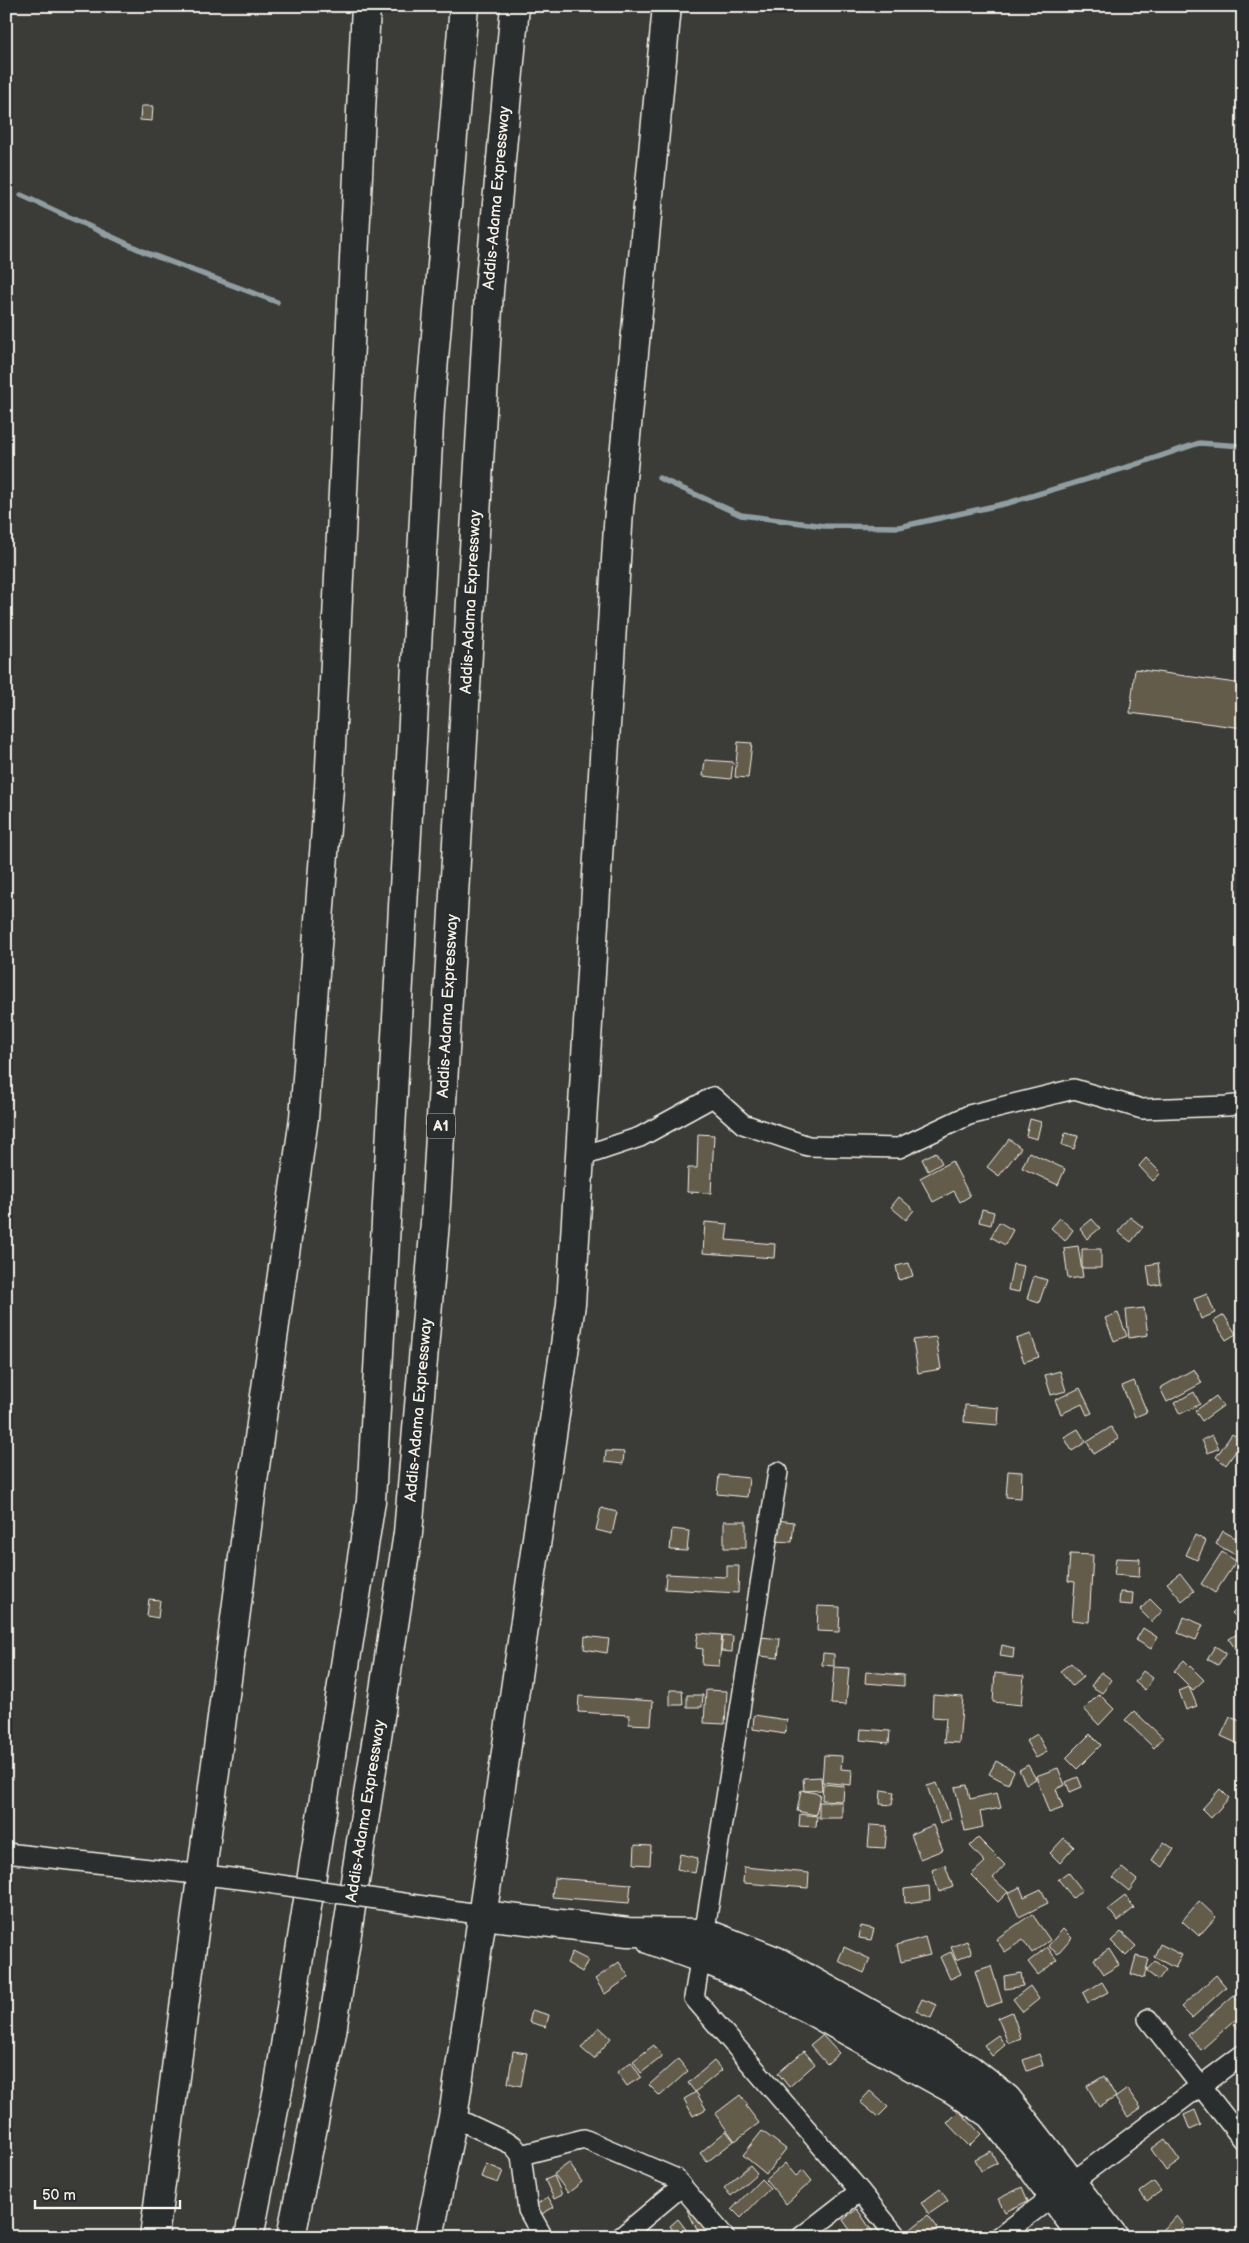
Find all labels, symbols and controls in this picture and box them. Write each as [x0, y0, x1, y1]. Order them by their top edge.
street label: Addis-Adama Expressway [480, 105, 515, 291]
street label: Addis-Adama Expressway [457, 509, 485, 695]
street label: Addis-Adama Expressway [434, 913, 462, 1099]
road number: A1 [427, 1114, 455, 1138]
street label: Addis-Adama Expressway [402, 1317, 437, 1503]
street label: Addis-Adama Expressway [342, 1718, 390, 1904]
scale bar [35, 2178, 180, 2210]
text: 50 m [42, 2186, 76, 2205]

